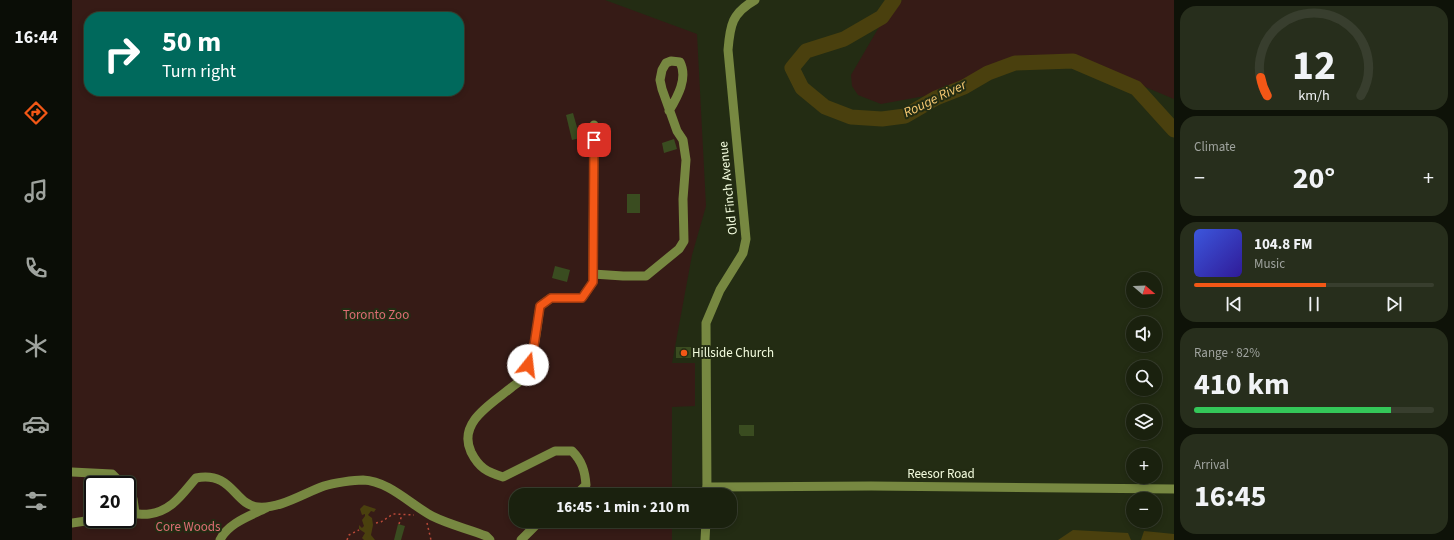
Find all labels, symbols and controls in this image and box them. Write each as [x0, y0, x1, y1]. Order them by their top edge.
text: 50 m [162, 22, 221, 62]
text: 16:44 [14, 25, 58, 50]
icon: right [96, 28, 148, 80]
text: 12 [1292, 36, 1336, 96]
text: Turn right [162, 59, 236, 84]
water label: Rouge River [900, 75, 971, 123]
text: km/h [1298, 85, 1330, 106]
icon: directions [22, 99, 50, 127]
pin [577, 123, 611, 157]
icon: arrive [583, 129, 605, 151]
text: Climate [1194, 138, 1236, 156]
street label: Old Finch Avenue [714, 140, 742, 236]
text: 20° [1293, 157, 1335, 200]
text: − [1194, 162, 1205, 194]
text: + [1423, 162, 1434, 194]
icon: music [22, 177, 50, 205]
text: 104.8 FM [1254, 234, 1312, 255]
icon: phone [22, 254, 50, 282]
text: Music [1254, 255, 1285, 273]
north arrow [1126, 272, 1162, 308]
map controls [1126, 272, 1162, 528]
icon: previous [1223, 293, 1245, 315]
icon: pause [1303, 293, 1325, 315]
icon: next [1383, 293, 1405, 315]
park label: Toronto Zoo [343, 306, 409, 324]
button: sound [1126, 316, 1162, 352]
icon: climate [22, 332, 50, 360]
position arrow [507, 344, 549, 386]
place label: Hillside Church [692, 344, 774, 362]
text: Range · 82% [1194, 344, 1260, 362]
marker: Hillside Church [679, 348, 689, 358]
button: search [1126, 360, 1162, 396]
text: 410 km [1194, 363, 1290, 406]
button: layers [1126, 404, 1162, 440]
icon: car [22, 410, 50, 438]
button: + [1126, 448, 1162, 484]
text: Arrival [1194, 456, 1229, 474]
street label: Reesor Road [907, 465, 975, 483]
text: 16:45 [1194, 475, 1266, 518]
speed limit sign: 20 [84, 476, 136, 528]
icon: filters [22, 487, 50, 515]
button: − [1126, 492, 1162, 528]
text: 16:45 · 1 min · 210 m [556, 497, 690, 518]
park label: Core Woods [156, 518, 221, 536]

